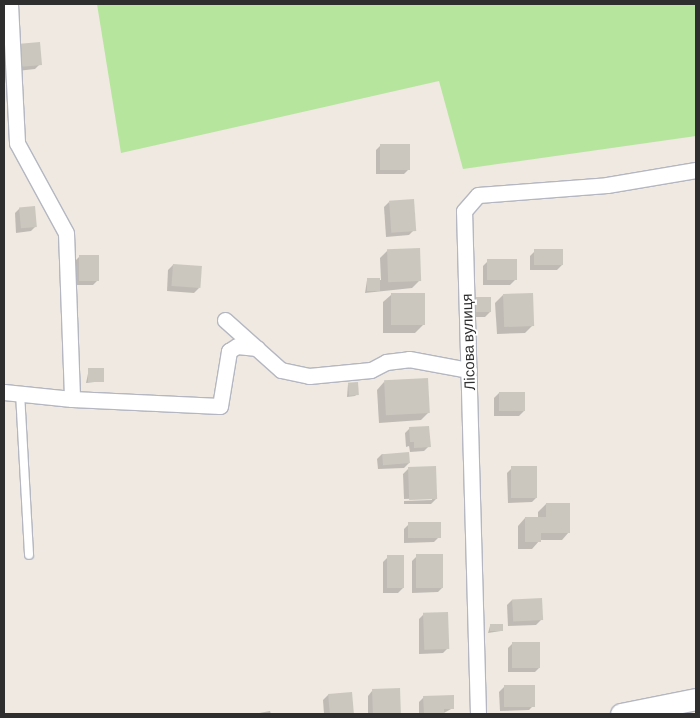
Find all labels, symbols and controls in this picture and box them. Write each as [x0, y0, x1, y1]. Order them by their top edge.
street label: Лісова вулиця [457, 293, 479, 391]

